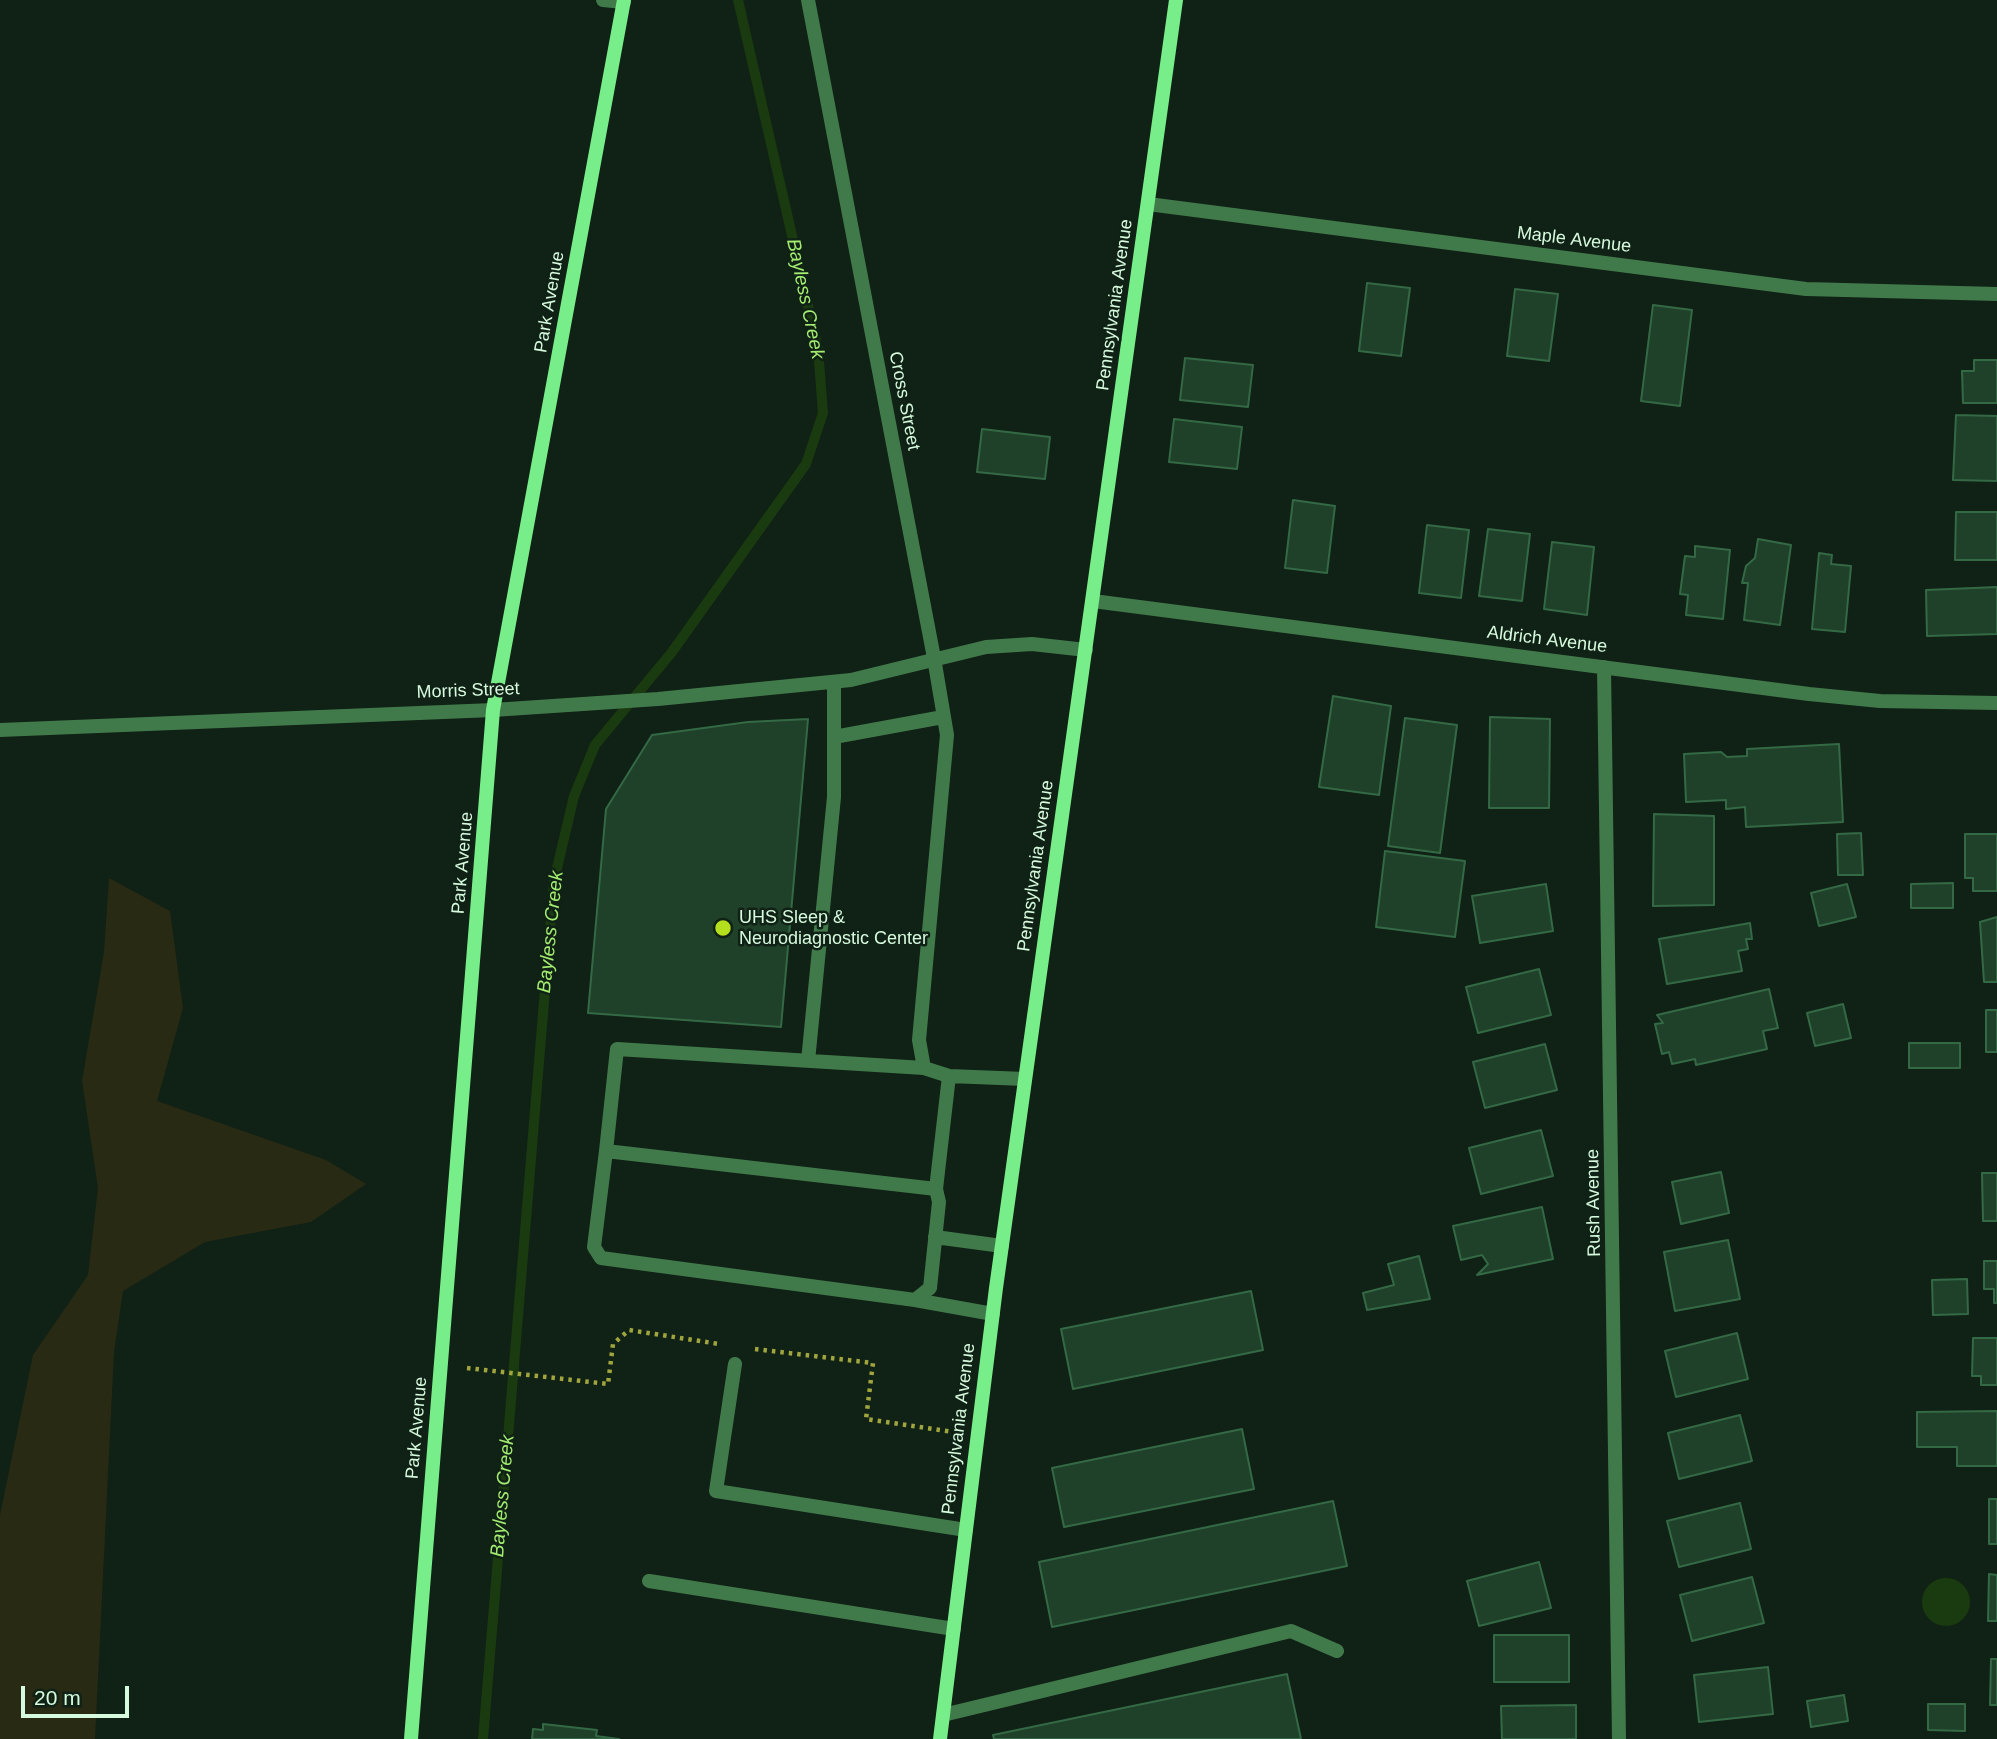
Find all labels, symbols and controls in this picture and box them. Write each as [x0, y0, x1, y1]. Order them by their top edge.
street label: Pennsylvania Avenue [1092, 218, 1138, 392]
street label: Maple Avenue [1516, 222, 1632, 258]
water label: Bayless Creek [781, 237, 829, 361]
street label: Park Avenue [530, 250, 570, 354]
street label: Cross Street [884, 350, 924, 452]
street label: Aldrich Avenue [1486, 622, 1608, 658]
street label: Morris Street [416, 678, 520, 704]
street label: Pennsylvania Avenue [1013, 779, 1059, 953]
street label: Park Avenue [448, 811, 478, 915]
water label: Bayless Creek [533, 870, 569, 994]
place label: UHS Sleep & Neurodiagnostic Center [739, 907, 928, 950]
marker: UHS Sleep & Neurodiagnostic Center [713, 918, 733, 938]
street label: Rush Avenue [1582, 1149, 1606, 1257]
street label: Pennsylvania Avenue [938, 1342, 980, 1516]
street label: Park Avenue [402, 1376, 432, 1480]
water label: Bayless Creek [486, 1434, 520, 1558]
scale bar [24, 1672, 133, 1716]
text: 20 m [34, 1686, 81, 1709]

